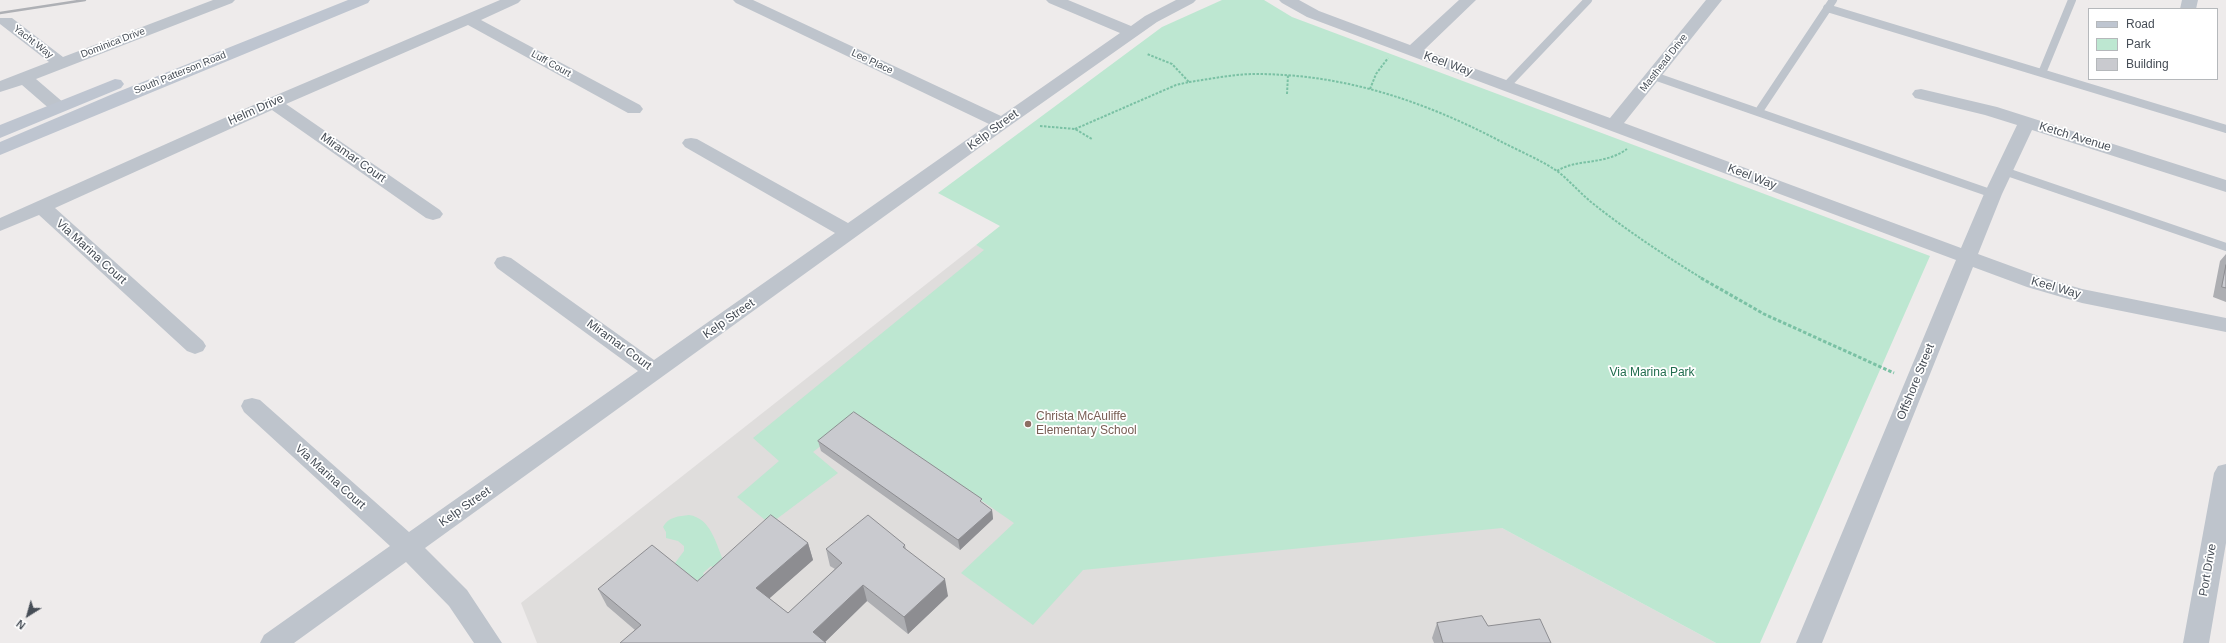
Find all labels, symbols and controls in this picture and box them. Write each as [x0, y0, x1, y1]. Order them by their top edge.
legend [2088, 8, 2218, 80]
text: Road [2126, 17, 2155, 31]
street label: Yacht Way [11, 23, 55, 61]
street label: Dominica Drive [79, 25, 147, 61]
street label: Masthead Drive [1638, 32, 1690, 94]
text: Park [2126, 37, 2151, 51]
street label: Lee Place [849, 47, 895, 77]
street label: Luff Court [529, 48, 573, 80]
street label: South Patterson Road [132, 49, 228, 97]
street label: Keel Way [1422, 49, 1474, 79]
text: Building [2126, 57, 2169, 71]
street label: Helm Drive [226, 91, 286, 129]
street label: Kelp Street [965, 107, 1021, 153]
street label: Ketch Avenue [2037, 119, 2113, 155]
street label: Miramar Court [317, 130, 389, 186]
street label: Keel Way [1726, 161, 1778, 193]
street label: Via Marina Court [53, 217, 129, 287]
street label: Keel Way [2030, 274, 2082, 302]
street label: Kelp Street [701, 296, 757, 342]
street label: Miramar Court [584, 317, 654, 373]
street label: Offshore Street [1894, 342, 1938, 422]
park label: Via Marina Park [1609, 366, 1695, 380]
place label: Christa McAuliffe Elementary School [1036, 410, 1137, 438]
marker: Christa McAuliffe Elementary School [1023, 419, 1033, 429]
street label: Via Marina Court [292, 442, 368, 512]
street label: Kelp Street [437, 484, 493, 530]
street label: Port Drive [2196, 542, 2220, 598]
north arrow [8, 595, 48, 635]
text: N [14, 617, 28, 632]

